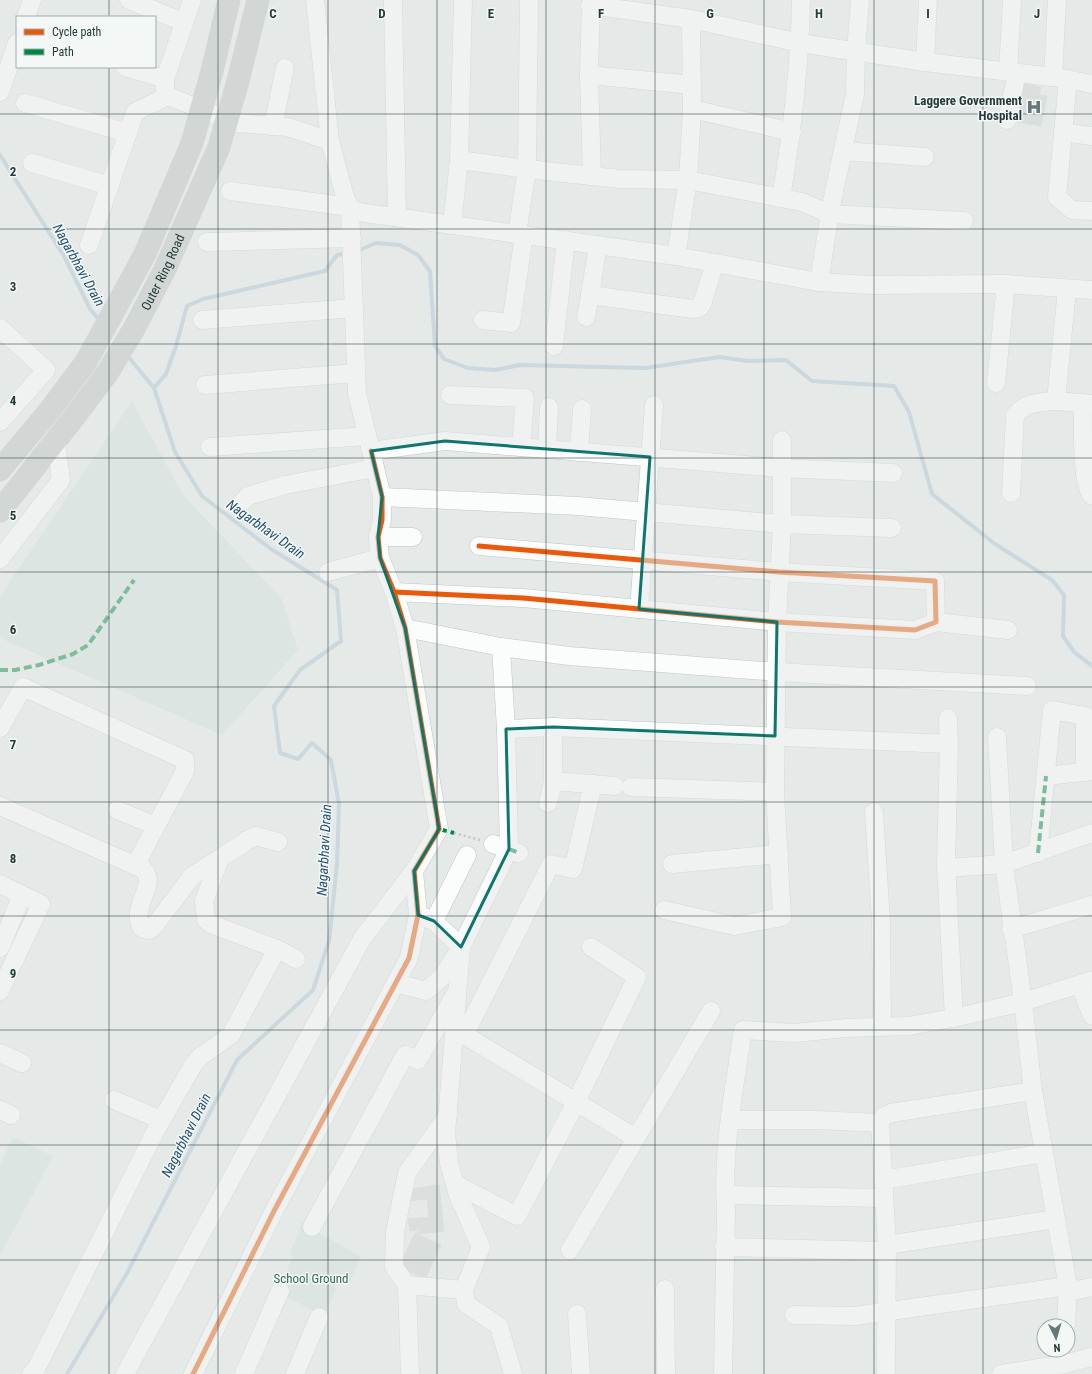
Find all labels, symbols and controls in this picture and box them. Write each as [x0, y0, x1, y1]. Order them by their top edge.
text: C [269, 6, 277, 21]
text: D [378, 6, 386, 21]
text: E [488, 6, 495, 21]
text: F [598, 6, 604, 21]
text: G [706, 6, 714, 21]
text: H [815, 6, 823, 21]
text: I [926, 6, 930, 21]
text: J [1034, 6, 1040, 21]
legend [16, 16, 156, 68]
text: Cycle path [52, 25, 102, 39]
text: Path [52, 45, 74, 59]
place label: Laggere Government Hospital [914, 93, 1022, 123]
hospital icon: Laggere Government Hospital [1025, 98, 1043, 116]
text: 2 [10, 164, 17, 179]
water label: Nagarbhavi Drain [50, 221, 108, 309]
street label: Outer Ring Road [138, 232, 187, 313]
text: 3 [10, 279, 16, 294]
text: 4 [10, 393, 17, 408]
water label: Nagarbhavi Drain [224, 496, 308, 562]
text: 5 [10, 508, 17, 523]
text: 6 [10, 622, 17, 637]
text: 7 [10, 737, 17, 752]
water label: Nagarbhavi Drain [314, 804, 334, 896]
text: 8 [10, 851, 16, 866]
text: 9 [10, 966, 16, 981]
water label: Nagarbhavi Drain [158, 1090, 214, 1180]
park label: School Ground [273, 1271, 349, 1286]
north arrow [1036, 1318, 1076, 1358]
text: N [1053, 1341, 1061, 1354]

